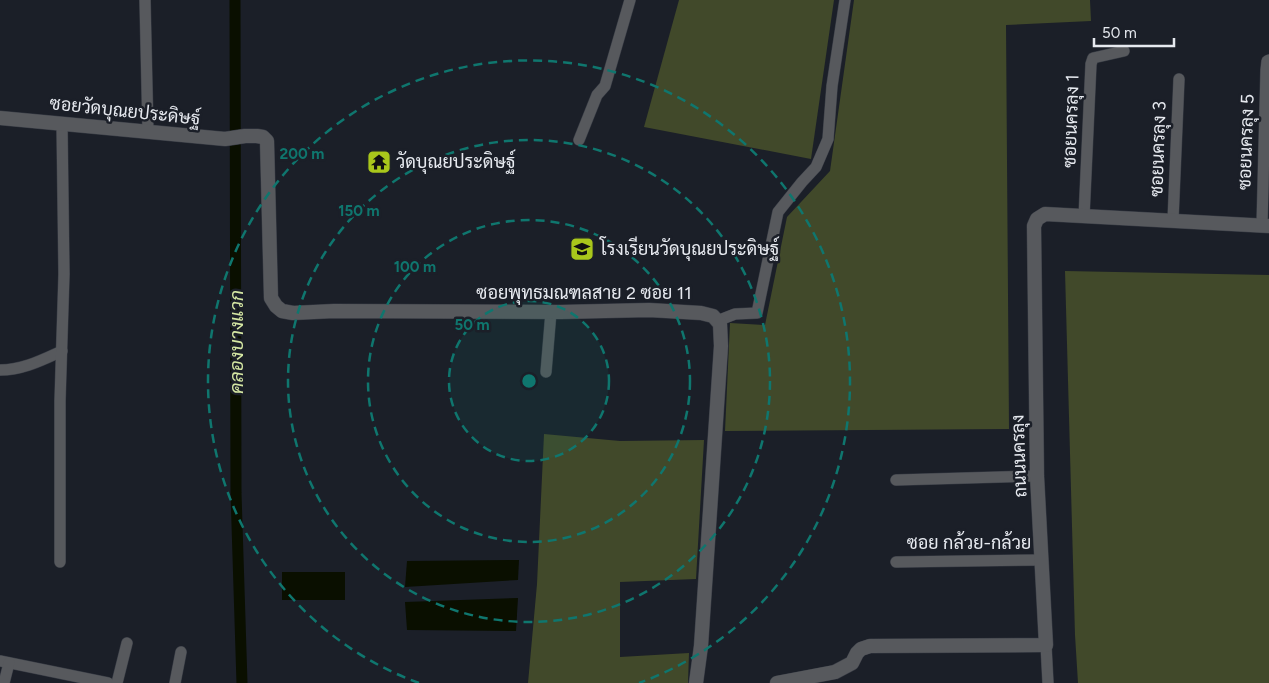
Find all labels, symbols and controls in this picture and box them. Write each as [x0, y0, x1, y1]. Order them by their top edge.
scale bar [1094, 15, 1174, 47]
text: 50 m [1102, 24, 1137, 42]
street label: ซอยนครลุง 1 [1058, 74, 1085, 168]
street label: ซอยวัดบุณยประดิษฐ์ [48, 90, 202, 131]
street label: ซอยนครลุง 5 [1233, 93, 1260, 191]
street label: ซอยนครลุง 3 [1145, 101, 1172, 197]
text: 200 m [280, 145, 324, 163]
temple icon: วัดบุณยประดิษฐ์ [366, 149, 392, 175]
place label: วัดบุณยประดิษฐ์ [396, 149, 515, 174]
text: 150 m [338, 202, 380, 220]
school or university icon: โรงเรียนวัดบุณยประดิษฐ์ [569, 236, 595, 262]
place label: โรงเรียนวัดบุณยประดิษฐ์ [599, 236, 779, 261]
text: 100 m [394, 258, 436, 276]
street label: ซอยพุทธมณฑลสาย 2 ซอย 11 [476, 282, 692, 305]
water label: คลองบางแวก [225, 290, 248, 394]
text: 50 m [454, 316, 490, 334]
centre of rings [520, 372, 538, 390]
street label: ถนนนครลุง [1007, 414, 1032, 498]
street label: ซอย กล้วย-กล้วย [907, 531, 1031, 554]

